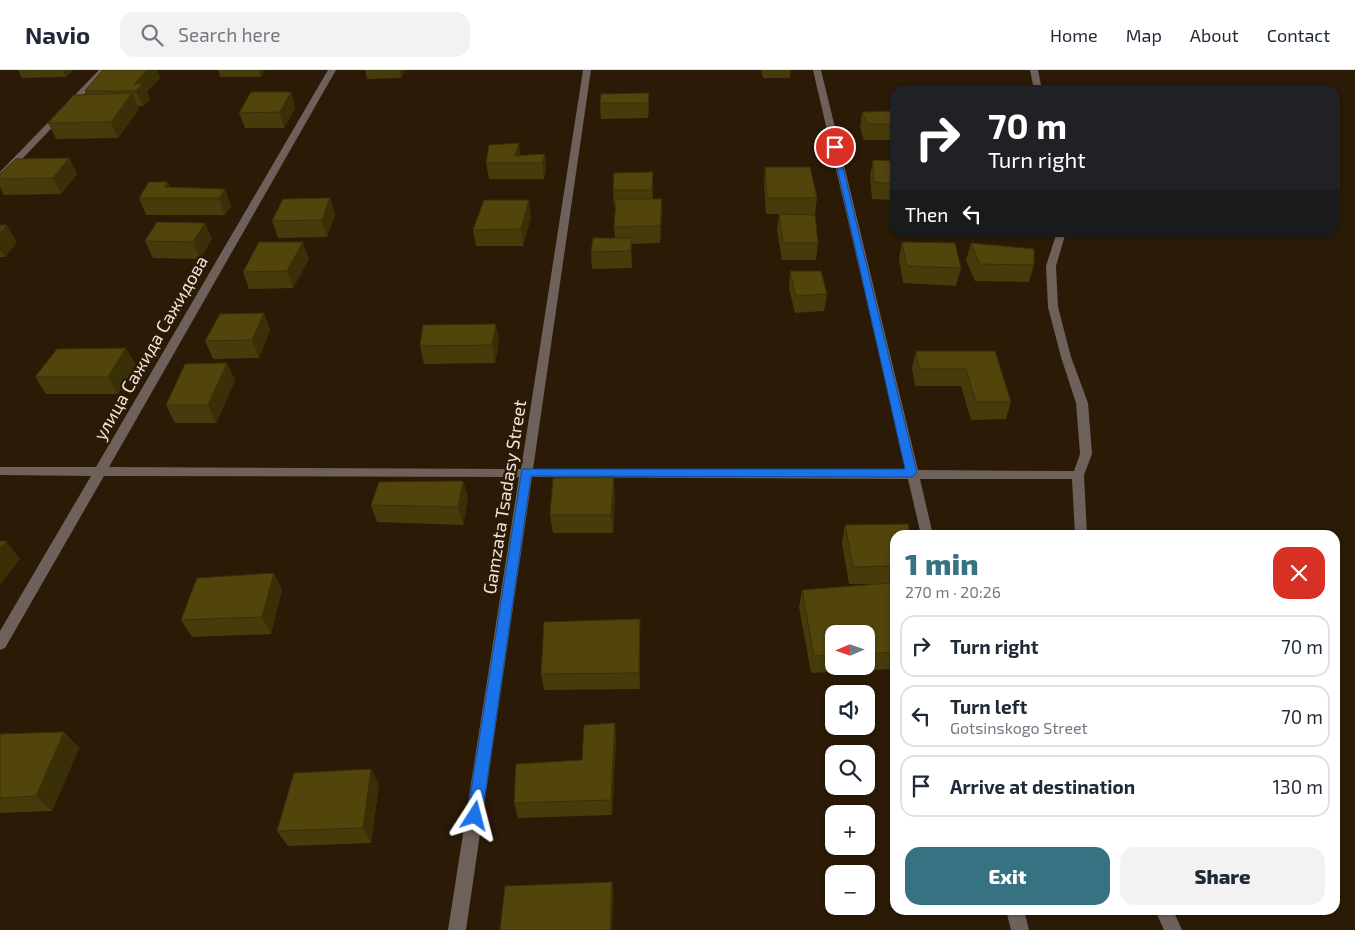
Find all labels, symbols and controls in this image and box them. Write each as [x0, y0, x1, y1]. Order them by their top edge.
search box [120, 12, 470, 57]
text: Navio [25, 20, 90, 49]
icon: search [138, 21, 166, 49]
text: Search here [178, 23, 280, 46]
text: Home [1050, 24, 1098, 46]
text: Map [1126, 24, 1162, 46]
text: About [1190, 24, 1239, 46]
text: Contact [1267, 24, 1330, 46]
text: 70 m [988, 104, 1067, 146]
icon: right [905, 105, 970, 170]
pin [814, 126, 856, 168]
icon: arrive [821, 133, 849, 161]
text: Turn right [988, 146, 1086, 172]
icon: left [958, 200, 986, 228]
text: Then [905, 203, 948, 226]
street label: улица Сажида Сажидова [88, 251, 212, 444]
street label: Gamzata Tsadasy Street [478, 398, 530, 596]
text: 1 min [905, 545, 979, 581]
button: close [1273, 547, 1325, 599]
text: 270 m · 20:26 [905, 582, 1001, 601]
north arrow [825, 625, 875, 675]
map controls [825, 625, 875, 915]
icon: right [907, 632, 935, 660]
text: Turn right [950, 635, 1038, 658]
text: 70 m [1281, 635, 1323, 658]
button: sound [825, 685, 875, 735]
text: Turn left [950, 695, 1027, 718]
icon: left [907, 702, 935, 730]
text: 70 m [1281, 705, 1323, 728]
text: Gotsinskogo Street [950, 718, 1088, 737]
button: search [825, 745, 875, 795]
icon: arrive [907, 772, 935, 800]
text: Arrive at destination [950, 775, 1135, 798]
text: 130 m [1273, 775, 1323, 798]
position arrow [448, 789, 500, 841]
button: + [825, 805, 875, 855]
button: Exit [905, 847, 1110, 905]
button: Share [1120, 847, 1325, 905]
button: − [825, 865, 875, 915]

